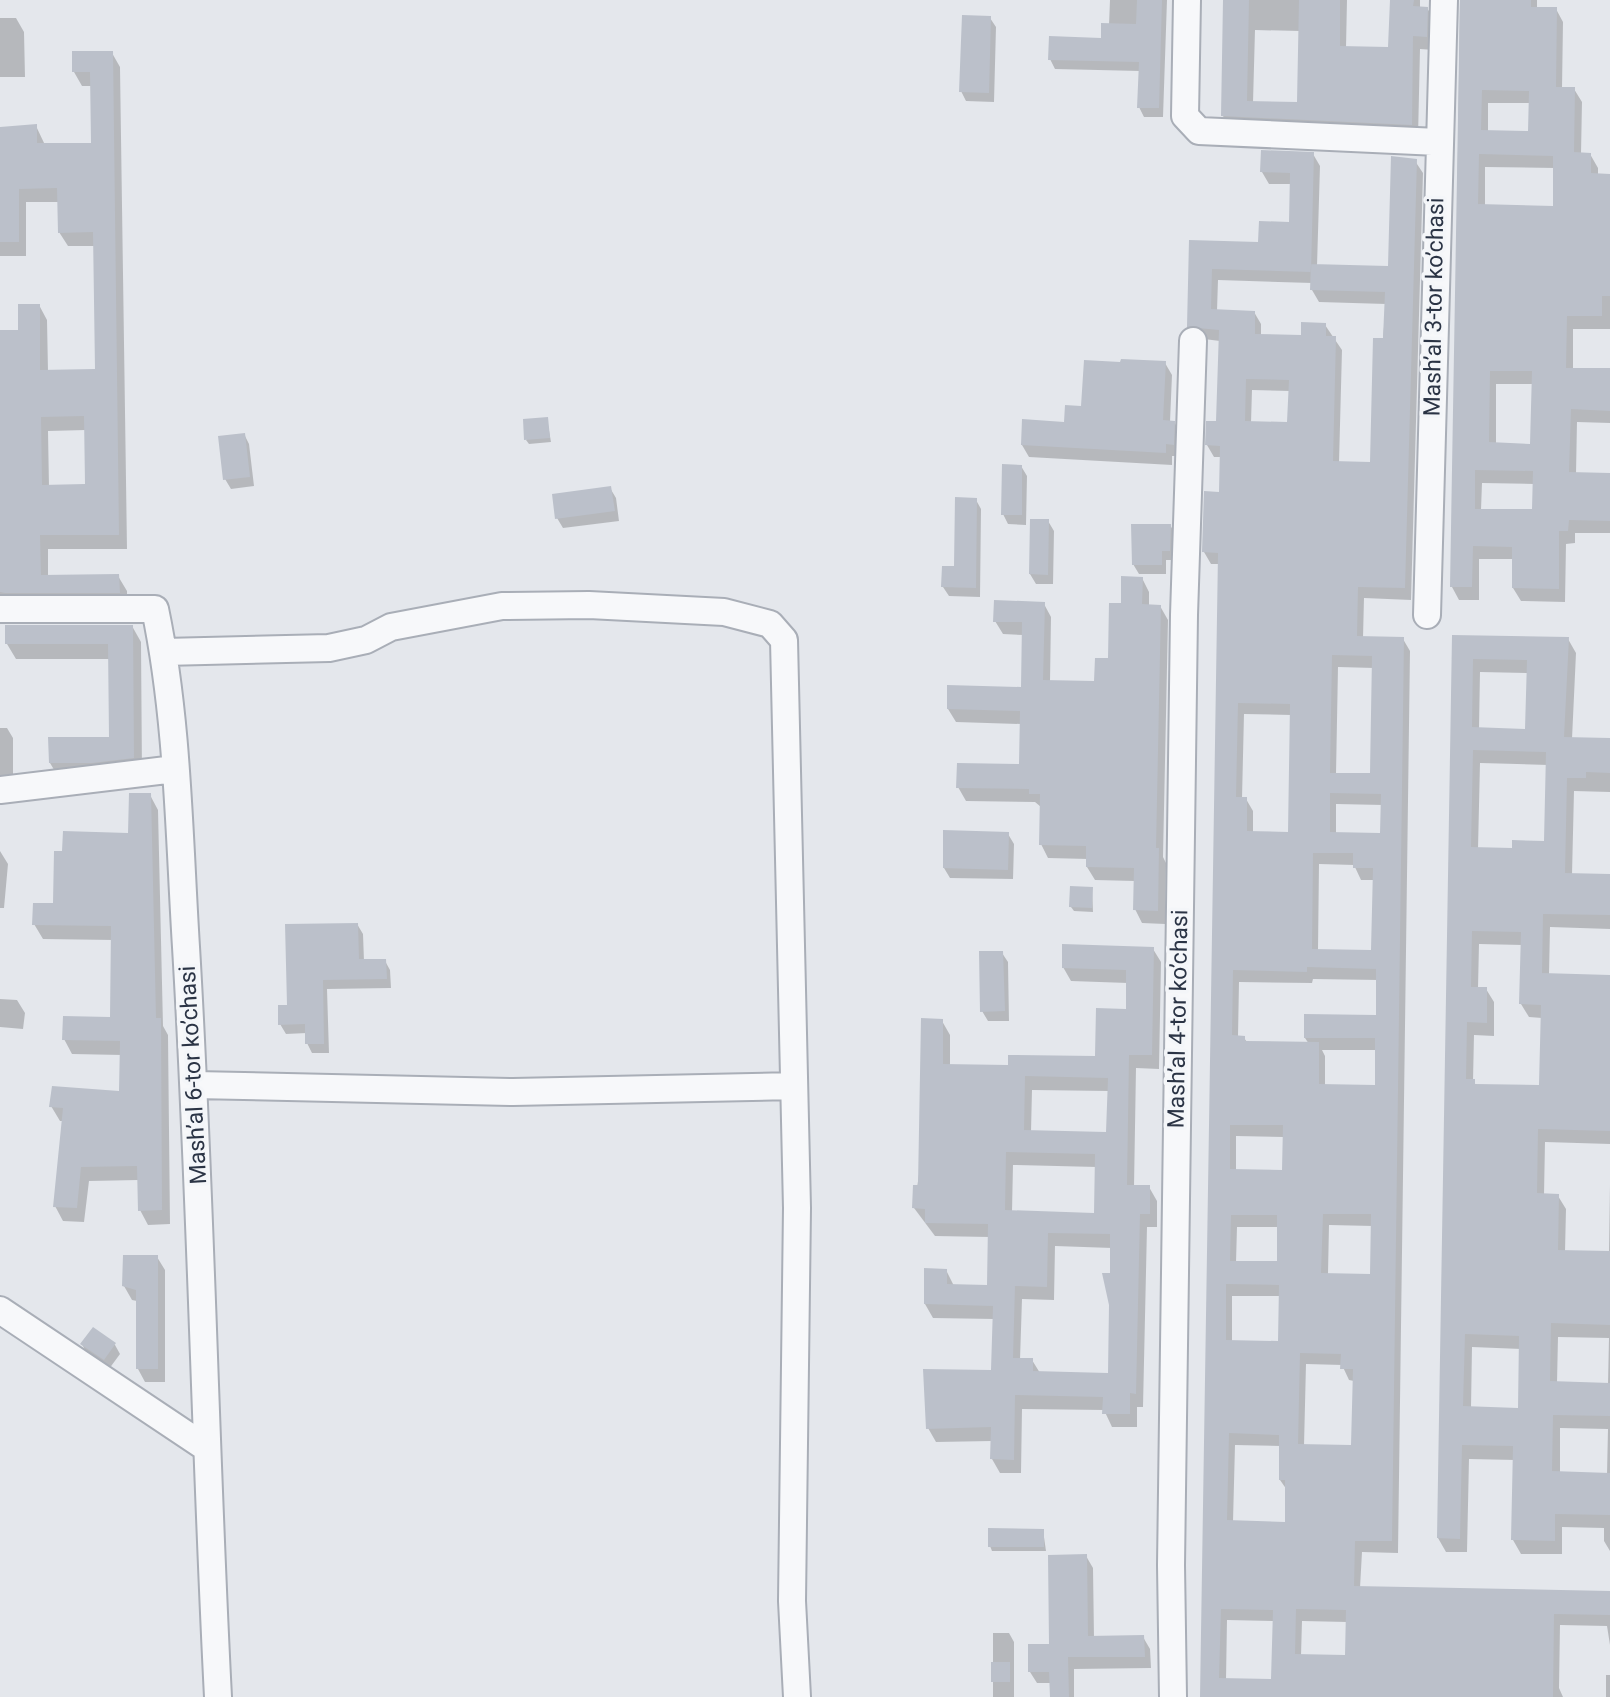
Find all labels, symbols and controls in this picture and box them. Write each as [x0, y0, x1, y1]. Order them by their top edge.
street label: Mashʼal 3-tor koʼchasi [1419, 197, 1449, 417]
street label: Mashʼal 4-tor koʼchasi [1163, 909, 1193, 1129]
street label: Mashʼal 6-tor koʼchasi [174, 965, 212, 1185]

